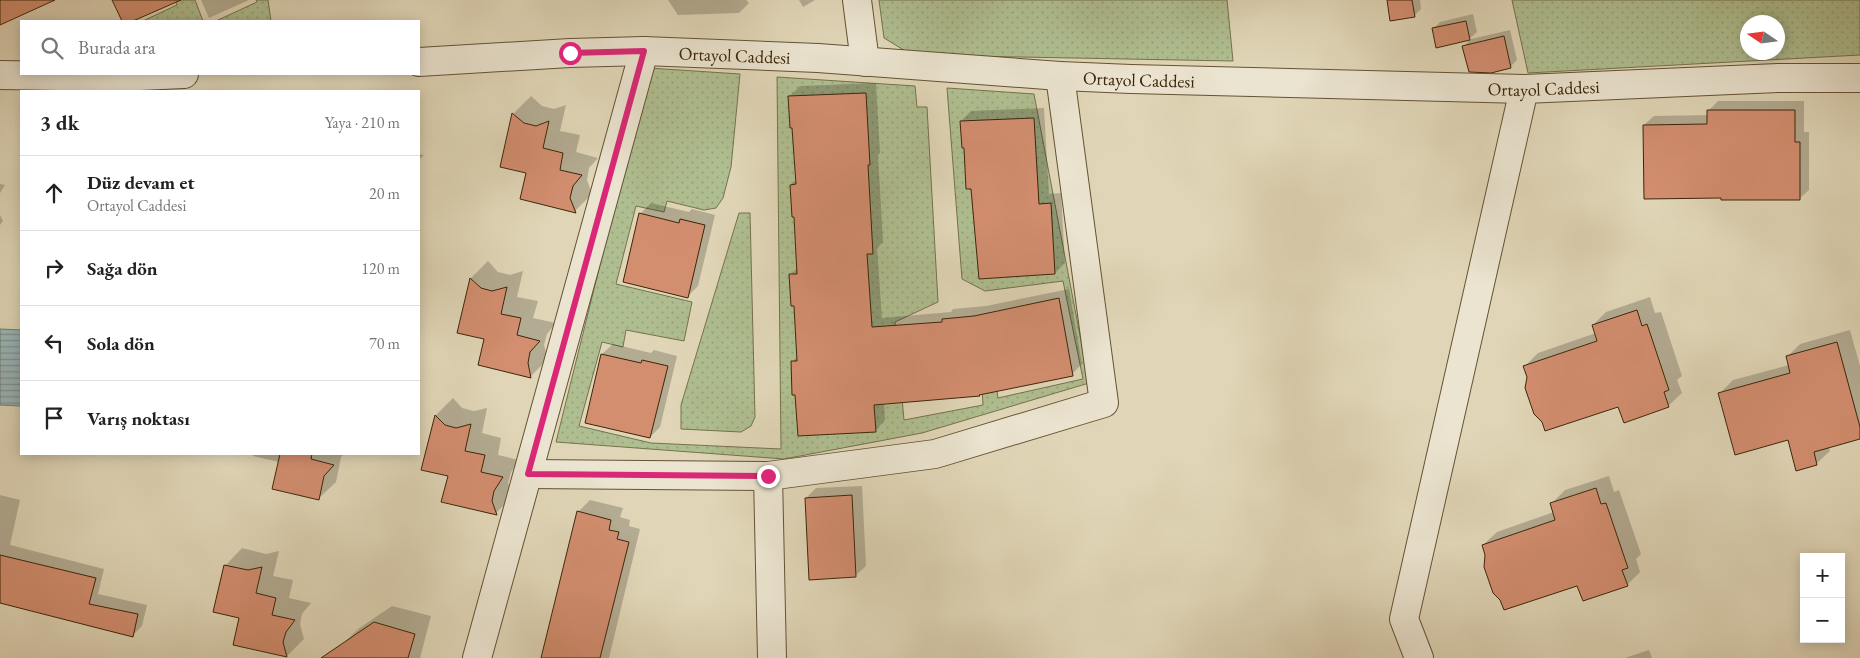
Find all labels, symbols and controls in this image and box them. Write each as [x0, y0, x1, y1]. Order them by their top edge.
north arrow [1740, 15, 1785, 60]
search box [20, 20, 420, 75]
icon: search [38, 34, 66, 62]
text: Burada ara [78, 35, 156, 60]
street label: Ortayol Caddesi [678, 41, 792, 68]
route start [559, 42, 582, 65]
street label: Ortayol Caddesi [1082, 65, 1196, 92]
street label: Ortayol Caddesi [1487, 74, 1601, 101]
text: 3 dk [40, 109, 79, 136]
text: Yaya · 210 m [325, 112, 400, 133]
text: Düz devam et [87, 170, 195, 195]
icon: ahead [40, 179, 68, 207]
text: 20 m [369, 183, 400, 204]
text: Ortayol Caddesi [87, 195, 186, 216]
icon: right [40, 254, 68, 282]
text: Sağa dön [87, 256, 158, 281]
text: 120 m [361, 258, 400, 279]
icon: left [40, 329, 68, 357]
text: Sola dön [87, 331, 155, 356]
text: 70 m [369, 333, 400, 354]
icon: arrive [40, 404, 68, 432]
text: Varış noktası [87, 406, 190, 431]
route end [757, 465, 780, 488]
map controls [1800, 553, 1845, 643]
button: + [1800, 553, 1845, 598]
button: − [1800, 598, 1845, 643]

